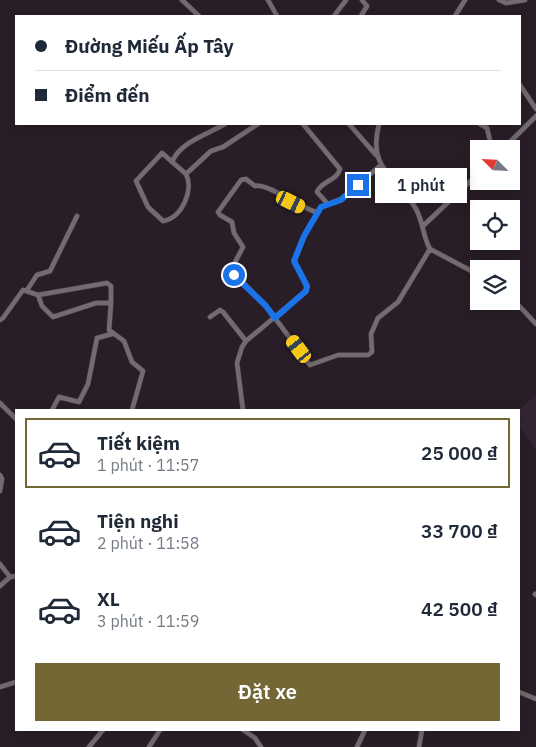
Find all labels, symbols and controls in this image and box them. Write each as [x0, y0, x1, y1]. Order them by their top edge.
text: Đường Miếu Ấp Tây [65, 34, 234, 58]
text: Điểm đến [65, 83, 150, 107]
north arrow [470, 140, 520, 190]
map controls [470, 140, 520, 310]
callout: 1 phút [376, 168, 468, 202]
route end [347, 174, 369, 196]
text: 1 phút [397, 175, 445, 195]
car [274, 189, 307, 215]
button: locate [470, 200, 520, 250]
button: layers [470, 260, 520, 310]
route start [223, 264, 245, 286]
car [283, 333, 314, 365]
icon: car [37, 431, 82, 476]
text: Tiết kiệm [97, 431, 180, 455]
text: 25 000 ₫ [421, 441, 498, 465]
text: 1 phút · 11:57 [97, 455, 199, 475]
icon: car [37, 509, 82, 554]
text: Tiện nghi [97, 509, 179, 533]
text: 33 700 ₫ [421, 519, 498, 543]
text: 2 phút · 11:58 [97, 533, 199, 553]
icon: car [37, 587, 82, 632]
text: XL [97, 587, 120, 611]
text: 42 500 ₫ [421, 597, 498, 621]
text: 3 phút · 11:59 [97, 611, 199, 631]
button: Đặt xe [35, 663, 500, 721]

